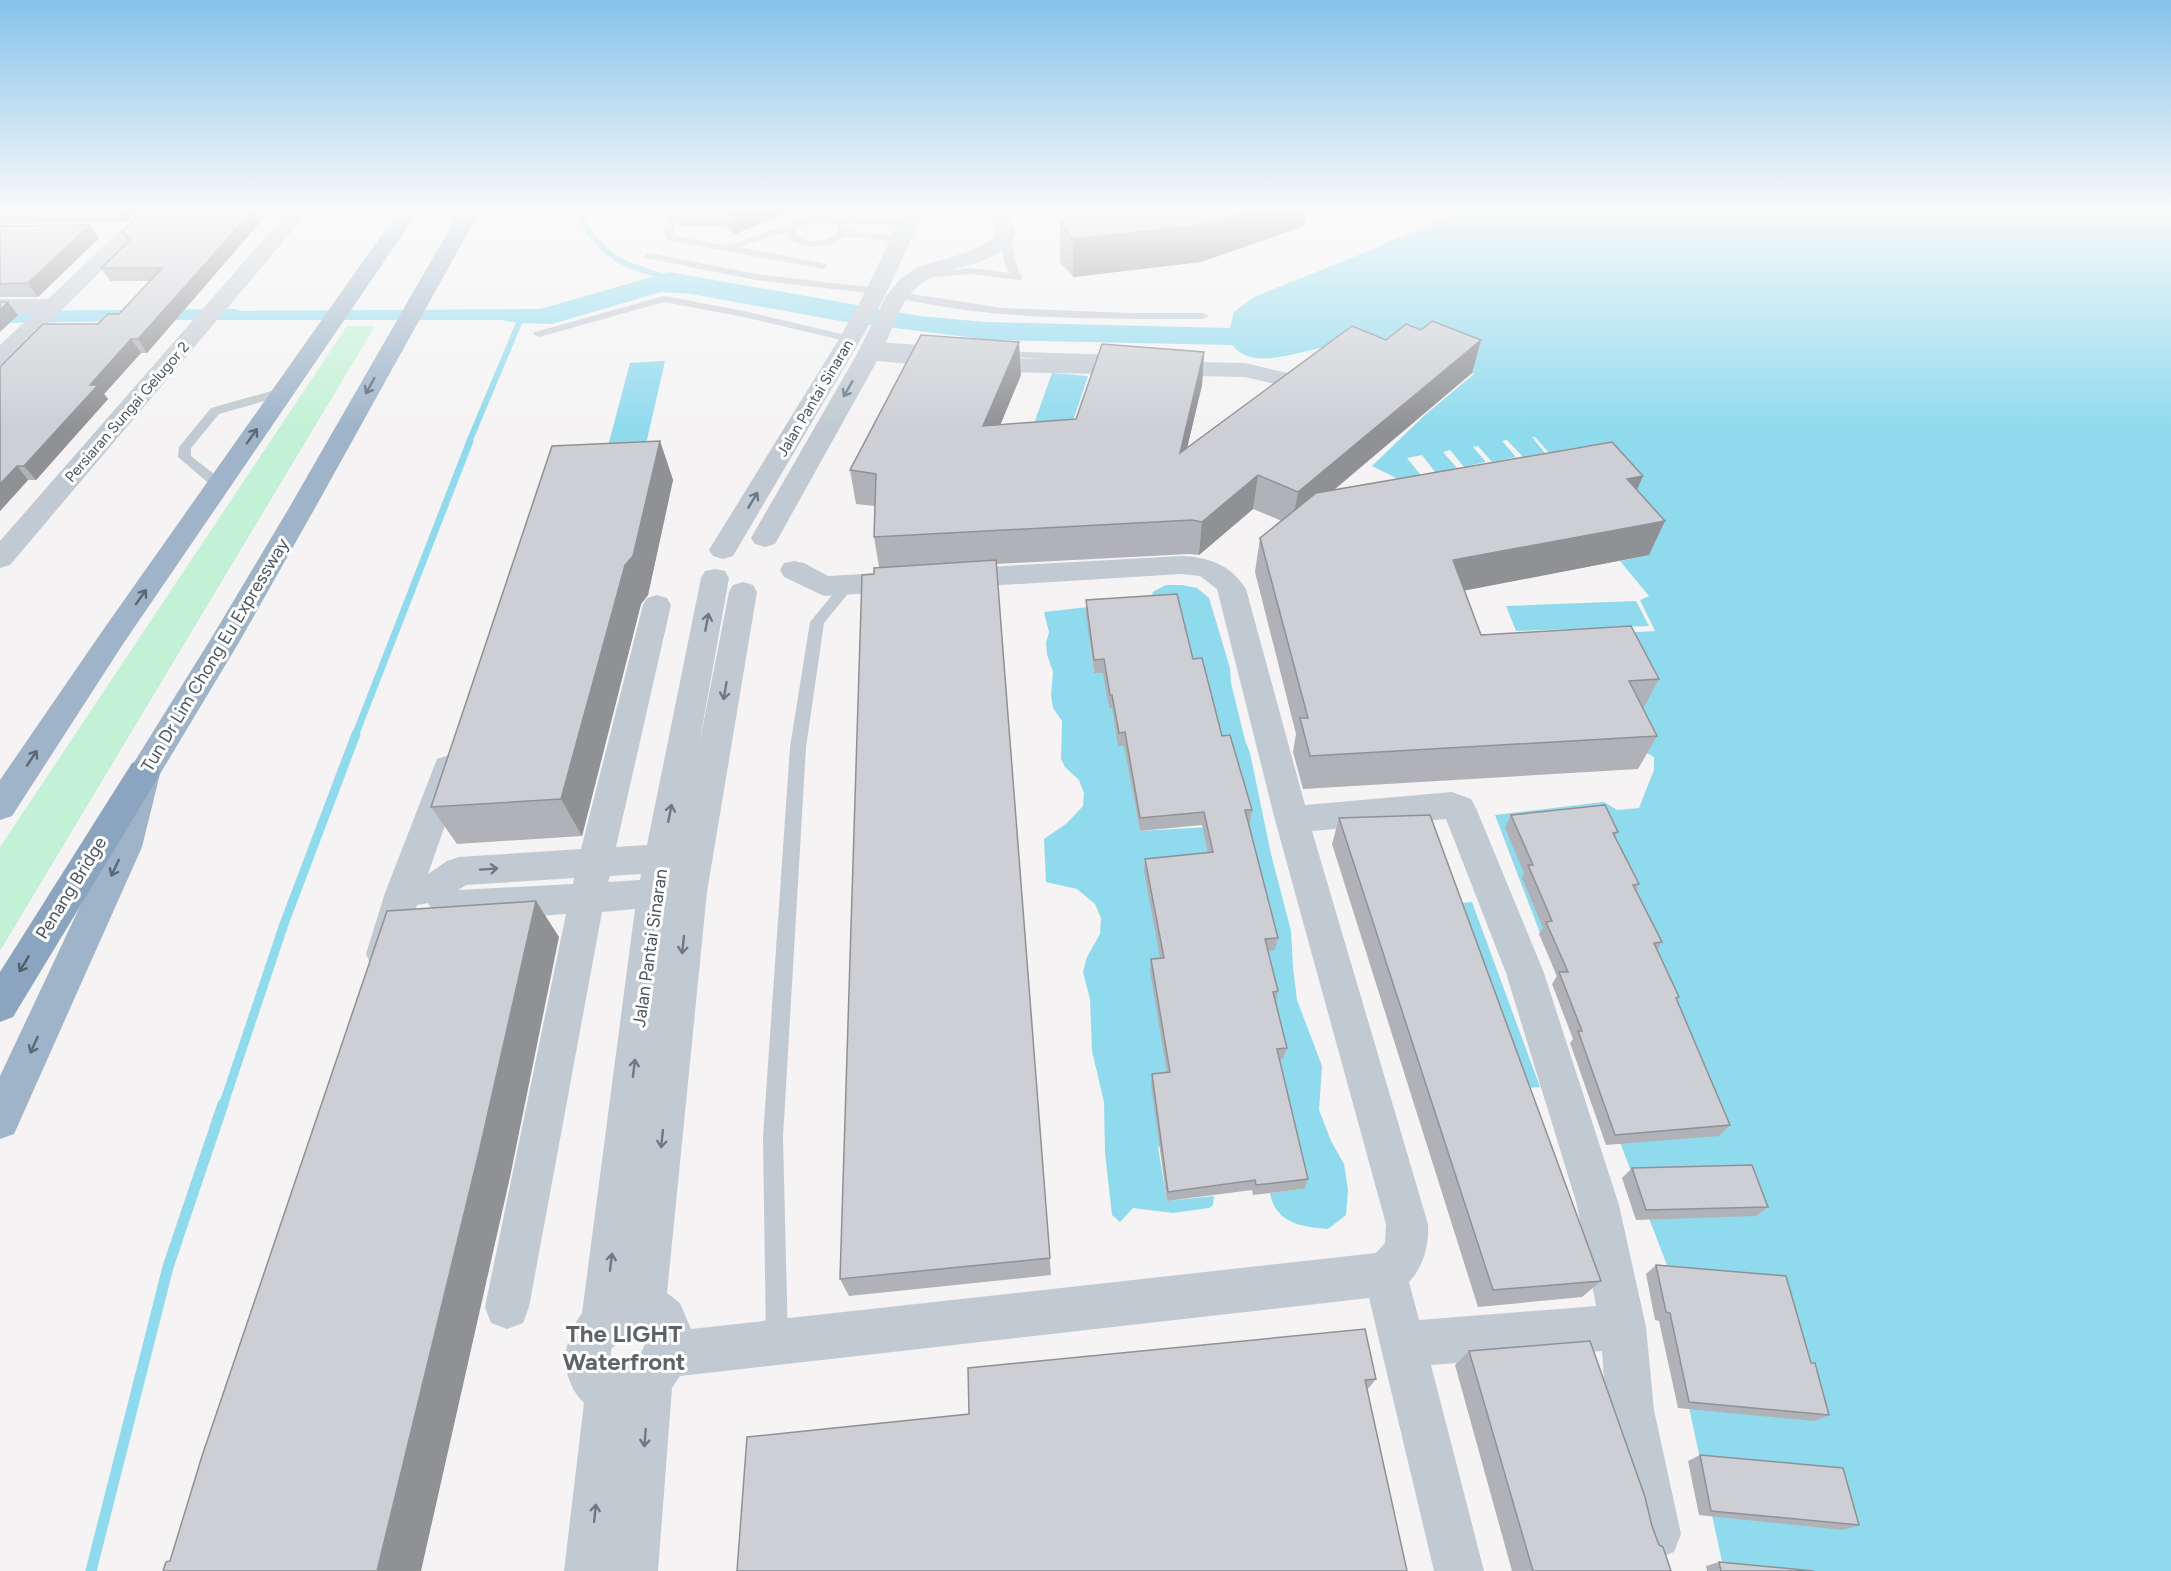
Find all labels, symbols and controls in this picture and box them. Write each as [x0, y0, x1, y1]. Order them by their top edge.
street label: Jalan Pantai Sinaran [773, 336, 857, 460]
street label: Persiaran Sungai Gelugor 2 [61, 338, 193, 486]
one-way arrow [364, 377, 376, 394]
one-way arrow [842, 380, 854, 397]
one-way arrow [246, 428, 258, 445]
one-way arrow [747, 492, 759, 509]
street label: Tun Dr Lim Chong Eu Expressway [136, 534, 294, 776]
one-way arrow [135, 589, 147, 605]
one-way arrow [702, 612, 713, 632]
one-way arrow [719, 680, 730, 700]
one-way arrow [26, 750, 39, 767]
one-way arrow [665, 804, 676, 824]
street label: Penang Bridge [31, 833, 111, 943]
one-way arrow [109, 858, 121, 876]
one-way arrow [479, 863, 499, 874]
street label: Jalan Pantai Sinaran [628, 867, 672, 1029]
one-way arrow [677, 935, 688, 955]
one-way arrow [18, 955, 30, 972]
one-way arrow [27, 1036, 38, 1054]
one-way arrow [629, 1059, 640, 1079]
one-way arrow [656, 1129, 667, 1149]
one-way arrow [606, 1253, 617, 1273]
district label: The LIGHT Waterfront [563, 1319, 686, 1376]
one-way arrow [639, 1428, 650, 1448]
one-way arrow [590, 1503, 601, 1523]

